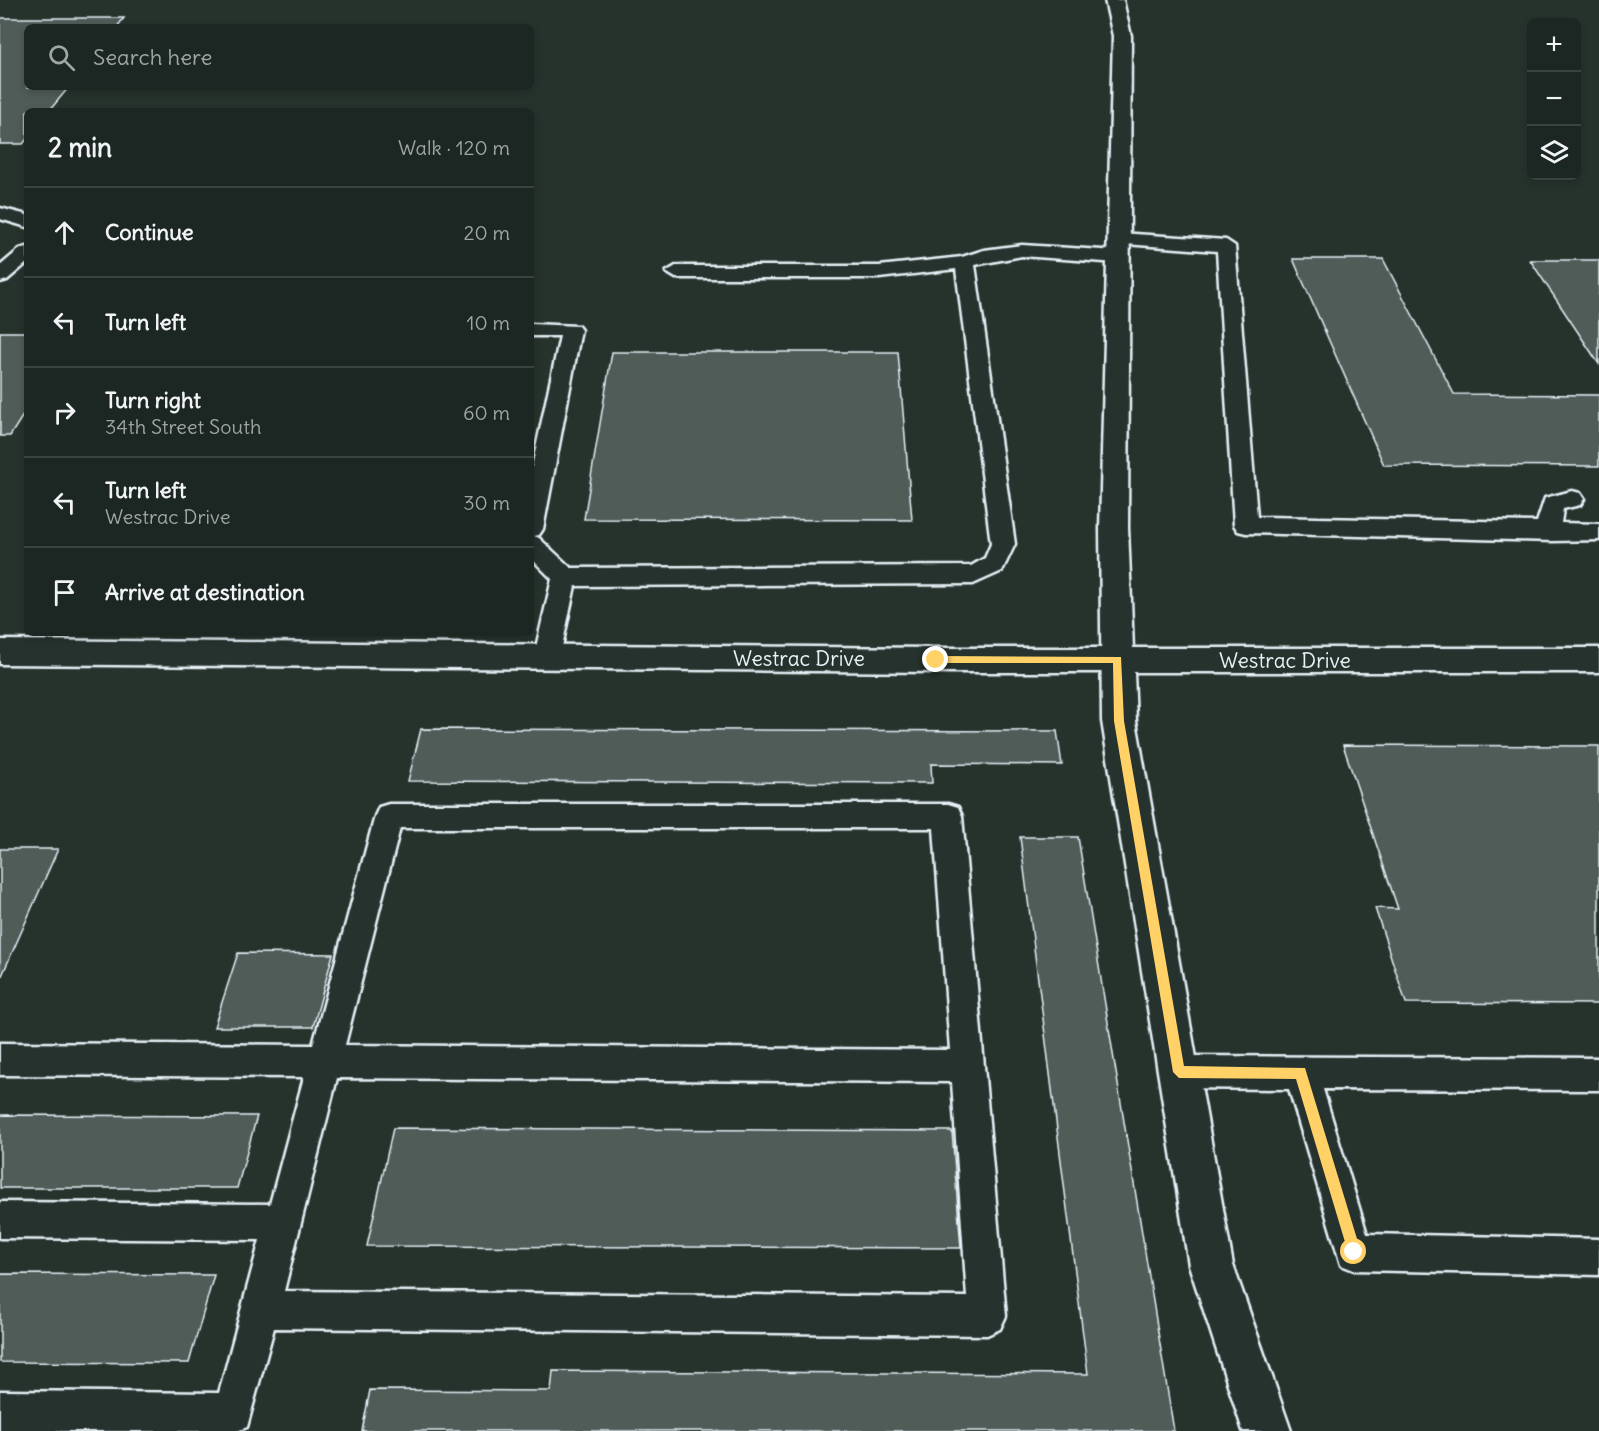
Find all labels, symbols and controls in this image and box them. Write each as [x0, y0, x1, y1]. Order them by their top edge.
map controls [1527, 18, 1581, 180]
button: + [1527, 18, 1581, 72]
search box [24, 24, 534, 90]
icon: search [45, 41, 78, 74]
text: Search here [93, 43, 212, 71]
button: − [1527, 72, 1581, 126]
button: layers [1527, 126, 1581, 180]
text: 2 min [48, 131, 112, 164]
text: Walk · 120 m [398, 135, 510, 160]
icon: ahead [48, 216, 81, 249]
text: Continue [105, 218, 194, 246]
text: 20 m [464, 220, 510, 245]
icon: left [48, 306, 81, 339]
text: Turn left [105, 308, 186, 336]
text: 10 m [467, 310, 510, 335]
text: Turn right [105, 386, 201, 414]
icon: right [48, 396, 81, 429]
text: 60 m [463, 400, 510, 425]
text: 34th Street South [105, 414, 261, 439]
text: Turn left [105, 476, 186, 504]
icon: left [48, 486, 81, 519]
text: 30 m [463, 490, 510, 515]
text: Westrac Drive [105, 504, 231, 529]
icon: arrive [48, 576, 81, 609]
text: Arrive at destination [105, 578, 305, 606]
street label: Westrac Drive [733, 645, 865, 672]
route end [922, 646, 948, 672]
street label: Westrac Drive [1219, 647, 1351, 674]
route start [1340, 1238, 1366, 1264]

